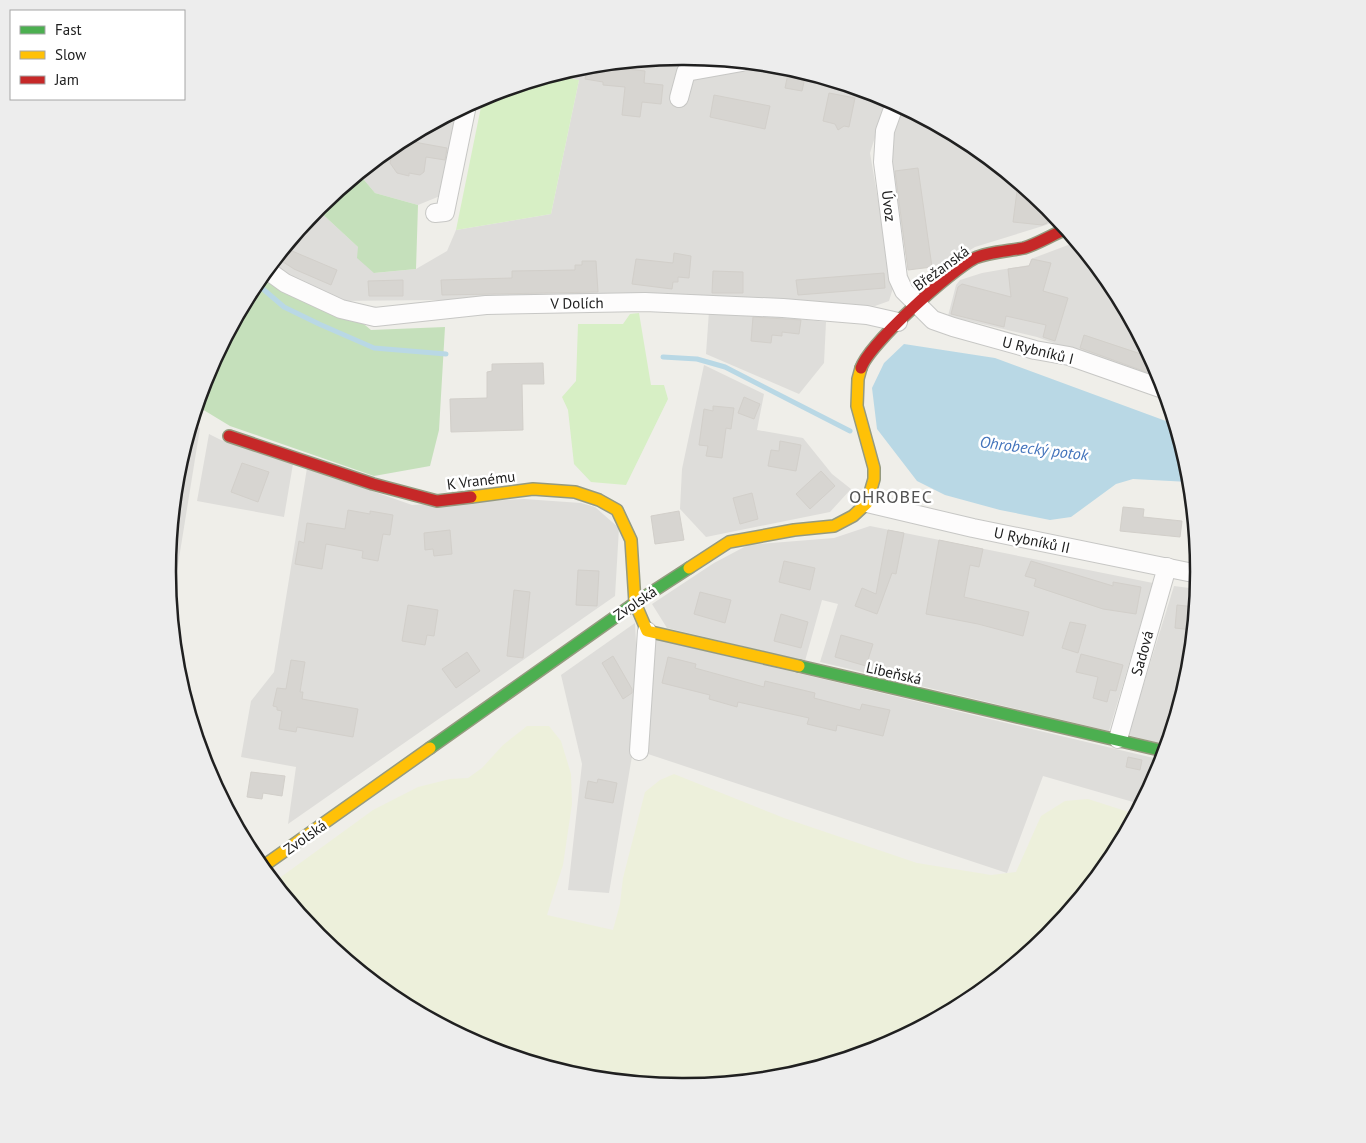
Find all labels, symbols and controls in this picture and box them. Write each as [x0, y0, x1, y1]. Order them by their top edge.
legend [10, 10, 185, 100]
text: Fast [55, 20, 82, 39]
text: Slow [55, 45, 86, 64]
text: Jam [54, 70, 79, 89]
street label: Úvoz [878, 189, 900, 223]
street label: Břežanská [909, 241, 973, 295]
street label: V Dolích [549, 293, 604, 313]
street label: U Rybníků I [1000, 332, 1076, 368]
water label: Ohrobecký potok [979, 431, 1090, 465]
street label: K Vranému [446, 466, 516, 494]
district label: OHROBEC [849, 485, 933, 508]
street label: U Rybníků II [992, 523, 1072, 557]
street label: Zvolská [610, 582, 660, 624]
street label: Sadová [1127, 628, 1157, 678]
street label: Libeňská [864, 657, 924, 689]
street label: Zvolská [280, 815, 330, 859]

